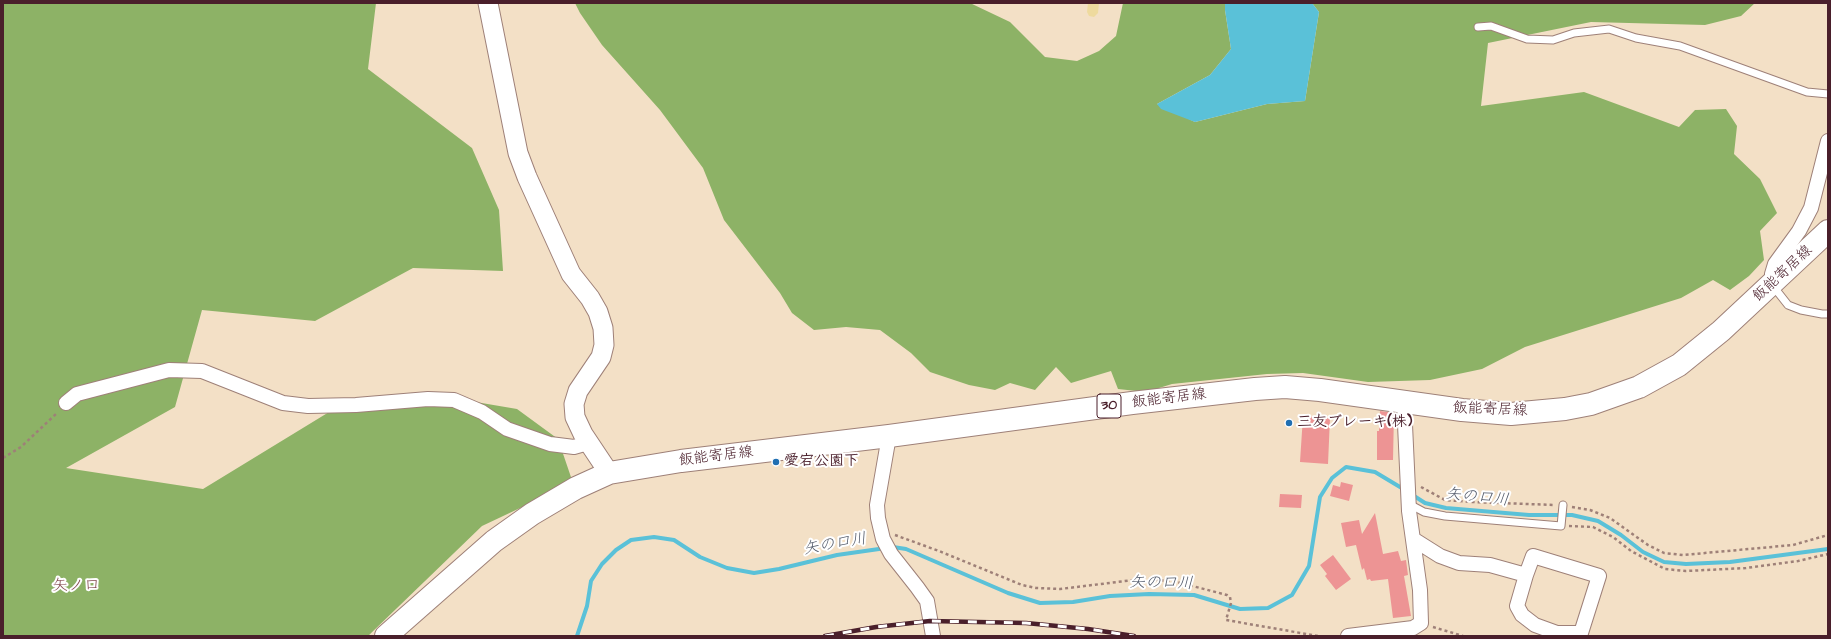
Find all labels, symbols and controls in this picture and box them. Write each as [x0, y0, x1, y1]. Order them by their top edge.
street label: 飯能寄居線 [1749, 242, 1817, 306]
street label: 飯能寄居線 [1131, 385, 1207, 413]
road number: 30 [1097, 394, 1121, 418]
street label: 飯能寄居線 [1452, 400, 1528, 420]
place label: 三友ブレーキ(株) [1297, 414, 1412, 432]
marker: 三友ブレーキ(株) [1284, 418, 1294, 428]
street label: 飯能寄居線 [678, 443, 754, 471]
place label: 愛宕公園下 [784, 453, 859, 471]
marker: 愛宕公園下 [771, 457, 781, 467]
water label: 矢の口川 [1444, 485, 1510, 511]
water label: 矢の口川 [802, 530, 868, 560]
water label: 矢の口川 [1129, 574, 1193, 594]
district label: 矢ノ口 [52, 577, 100, 597]

